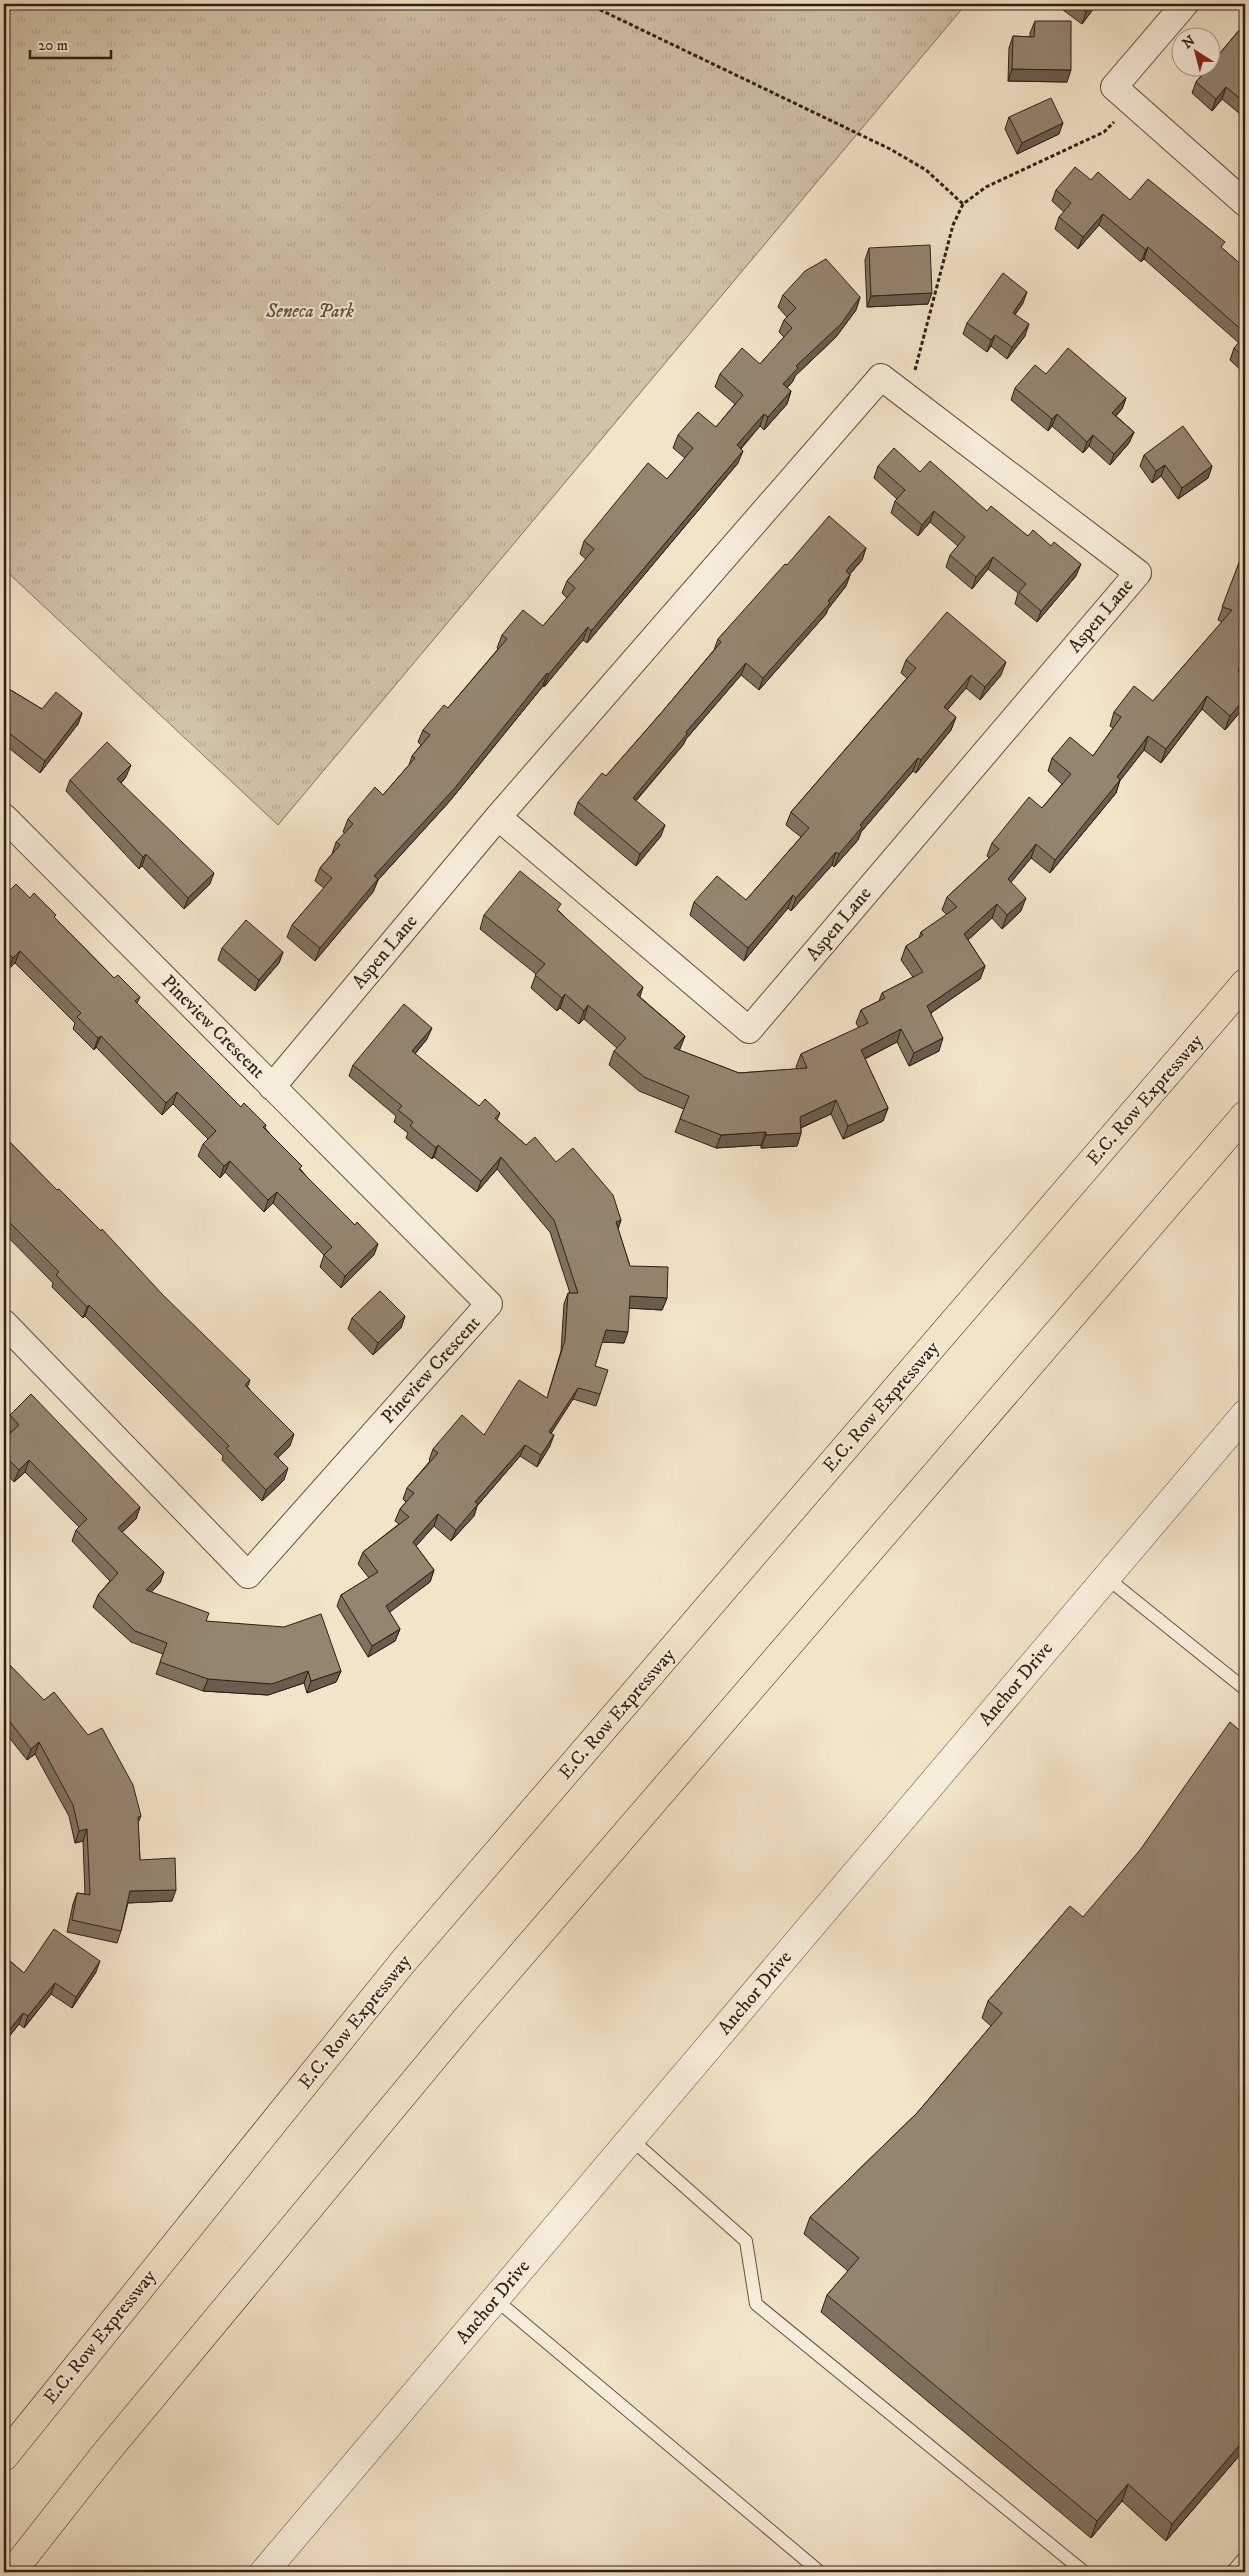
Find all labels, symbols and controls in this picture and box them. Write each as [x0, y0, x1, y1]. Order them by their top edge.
scale bar [30, 28, 111, 60]
north arrow [1172, 28, 1222, 78]
text: N [1179, 31, 1199, 53]
text: 20 m [38, 36, 68, 55]
park label: Seneca Park [265, 300, 354, 323]
street label: Aspen Lane [1063, 574, 1139, 658]
street label: Aspen Lane [801, 882, 877, 966]
street label: Aspen Lane [347, 910, 423, 994]
street label: Pineview Crescent [157, 971, 269, 1083]
street label: E.C. Row Expressway [1082, 1029, 1209, 1170]
street label: Pineview Crescent [377, 1311, 485, 1429]
street label: E.C. Row Expressway [818, 1336, 945, 1477]
street label: Anchor Drive [974, 1637, 1058, 1731]
street label: E.C. Row Expressway [554, 1643, 681, 1784]
street label: Anchor Drive [713, 1946, 797, 2040]
street label: E.C. Row Expressway [294, 1950, 417, 2094]
street label: Anchor Drive [451, 2255, 535, 2349]
street label: E.C. Row Expressway [39, 2265, 162, 2409]

